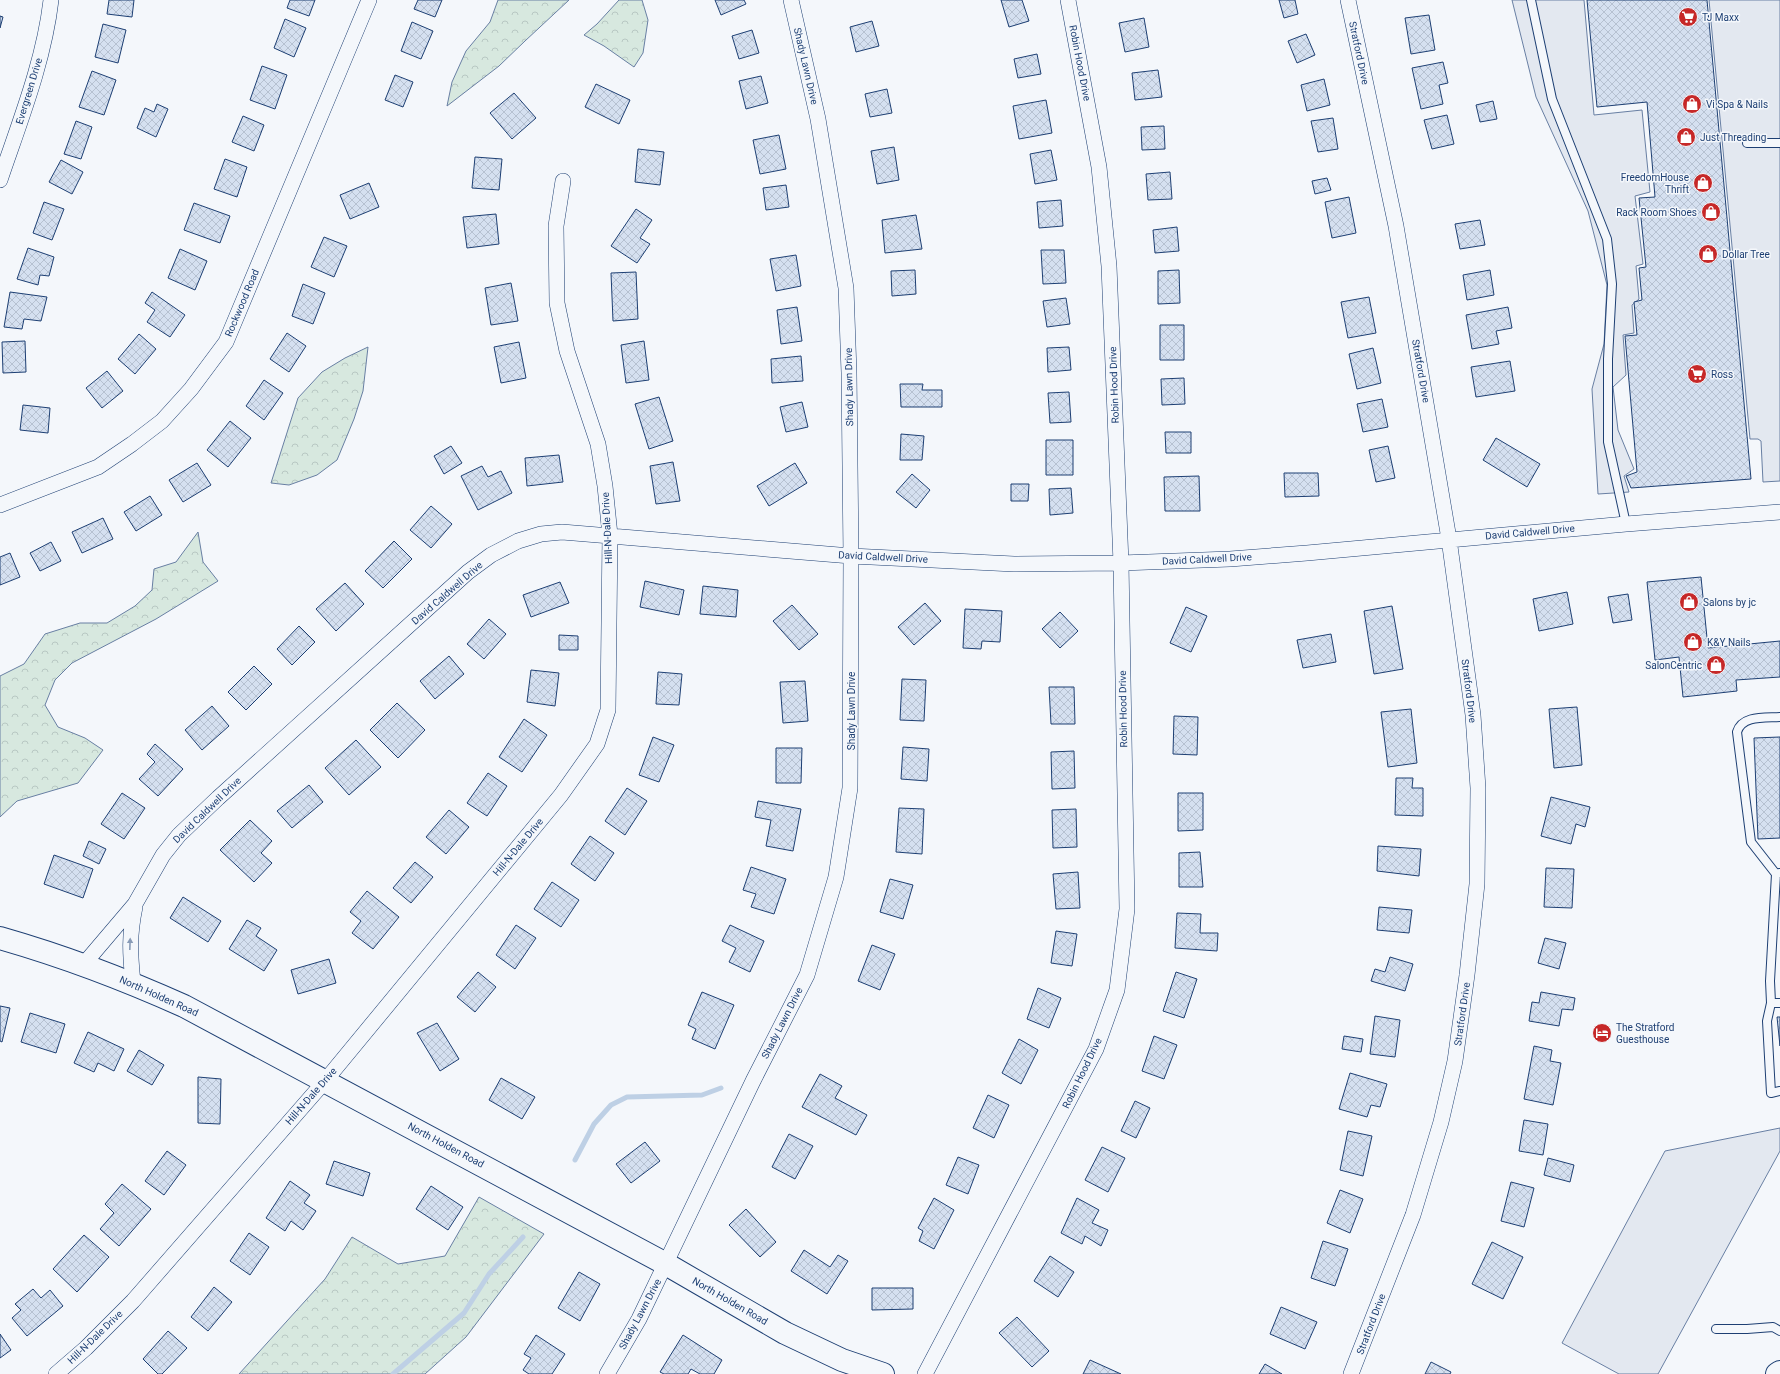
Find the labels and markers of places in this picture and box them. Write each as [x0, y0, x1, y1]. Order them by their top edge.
supermarket icon: TJ Maxx [1677, 6, 1699, 28]
place label: TJ Maxx [1702, 12, 1739, 23]
shop icon: Vi Spa & Nails [1681, 93, 1703, 115]
place label: Vi Spa & Nails [1706, 99, 1768, 110]
shop icon: Just Threading [1675, 126, 1697, 148]
place label: Just Threading [1700, 132, 1766, 143]
place label: FreedomHouse Thrift [1621, 172, 1689, 195]
shop icon: FreedomHouse Thrift [1692, 172, 1714, 194]
shop icon: Rack Room Shoes [1700, 201, 1722, 223]
place label: Rack Room Shoes [1616, 207, 1697, 218]
shop icon: Dollar Tree [1697, 243, 1719, 265]
place label: Dollar Tree [1722, 249, 1770, 260]
supermarket icon: Ross [1686, 363, 1708, 385]
place label: Ross [1711, 369, 1733, 380]
shop icon: Salons by jc [1678, 591, 1700, 613]
place label: Salons by jc [1703, 597, 1756, 608]
shop icon: K&Y Nails [1682, 631, 1704, 653]
place label: K&Y Nails [1707, 637, 1751, 648]
shop icon: SalonCentric [1705, 654, 1727, 676]
place label: SalonCentric [1645, 660, 1702, 671]
hotel icon: The Stratford Guesthouse [1591, 1022, 1613, 1044]
place label: The Stratford Guesthouse [1616, 1022, 1675, 1045]

